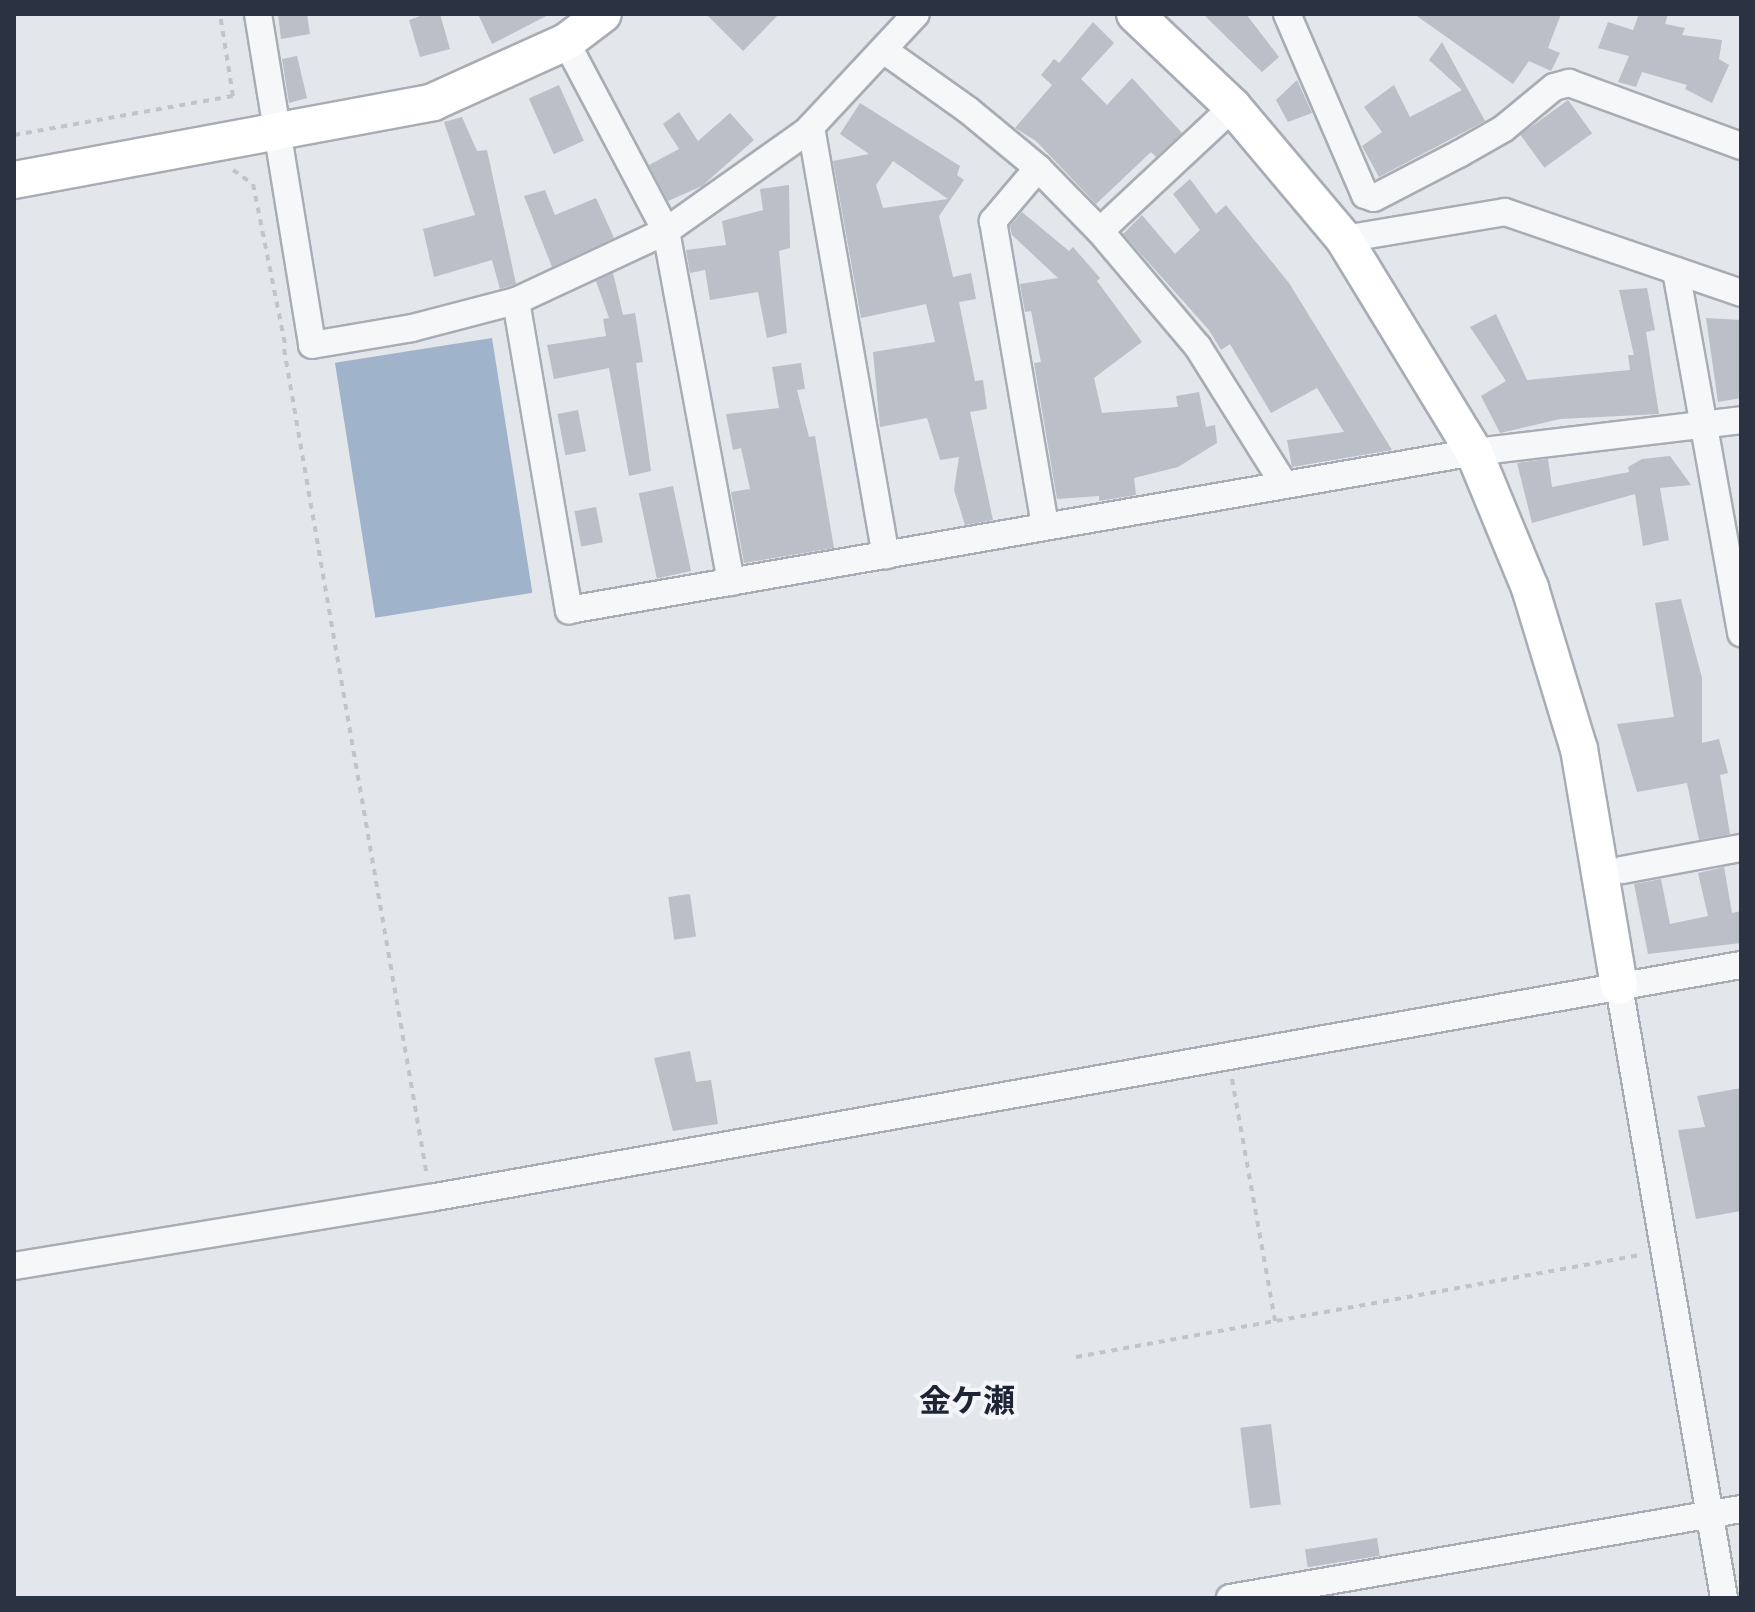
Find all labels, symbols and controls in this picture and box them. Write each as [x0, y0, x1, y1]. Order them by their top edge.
district label: 金ケ瀬 [919, 1382, 1015, 1420]

